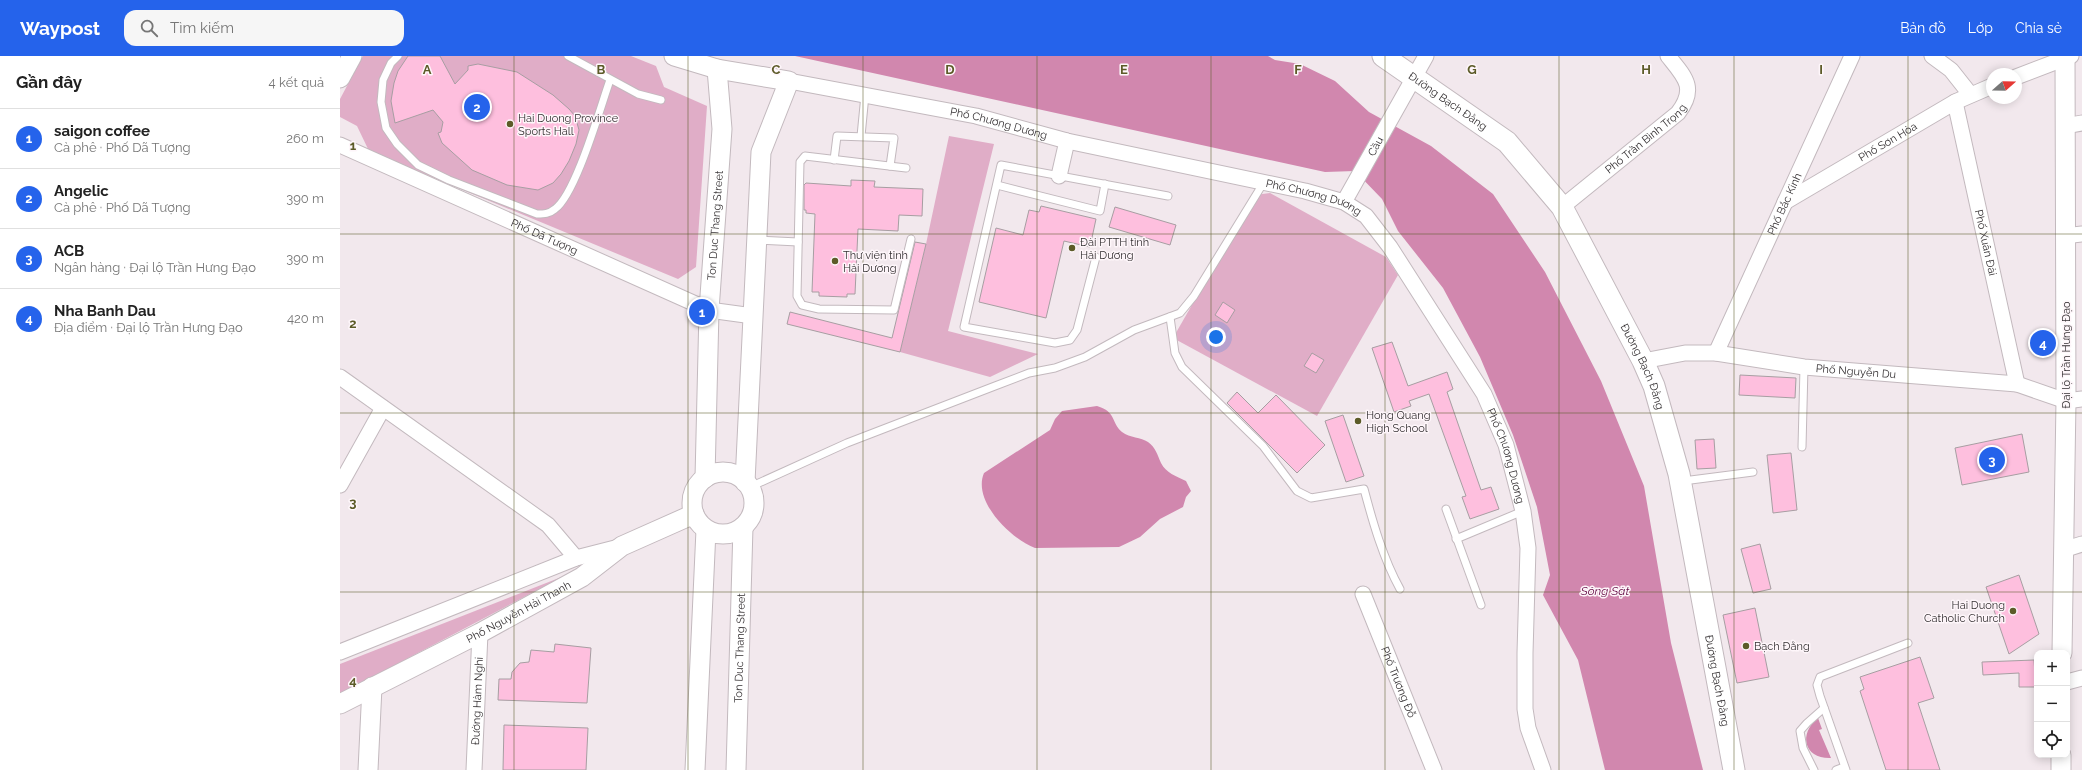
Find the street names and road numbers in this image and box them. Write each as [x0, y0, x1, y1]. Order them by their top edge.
street label: Đường Bạch Đằng [1406, 70, 1489, 133]
street label: Phố Trần Bình Trọng [1603, 102, 1689, 176]
street label: Phố Chương Dương [949, 105, 1049, 142]
street label: Phố Sơn Hòa [1856, 120, 1919, 164]
street label: Cầu [1365, 135, 1386, 158]
street label: Ton Duc Thang Street [705, 170, 726, 281]
street label: Phố Bắc Kinh [1765, 171, 1805, 237]
street label: Phố Chương Dương [1265, 177, 1364, 218]
street label: Phố Xuân Đài [1972, 208, 1999, 277]
street label: Phố Dã Tượng [509, 216, 580, 258]
street label: Đại lộ Trần Hưng Đạo [2060, 301, 2073, 409]
street label: Đường Bạch Đằng [1617, 321, 1666, 411]
street label: Phố Nguyễn Du [1815, 362, 1897, 381]
street label: Phố Chương Dương [1484, 406, 1527, 505]
street label: Phố Nguyễn Hải Thanh [464, 578, 573, 646]
street label: Ton Duc Thang Street [732, 593, 748, 703]
street label: Đường Bạch Đằng [1702, 634, 1732, 728]
street label: Phố Trương Đỗ [1378, 645, 1418, 720]
street label: Đường Hàm Nghi [469, 657, 486, 745]

